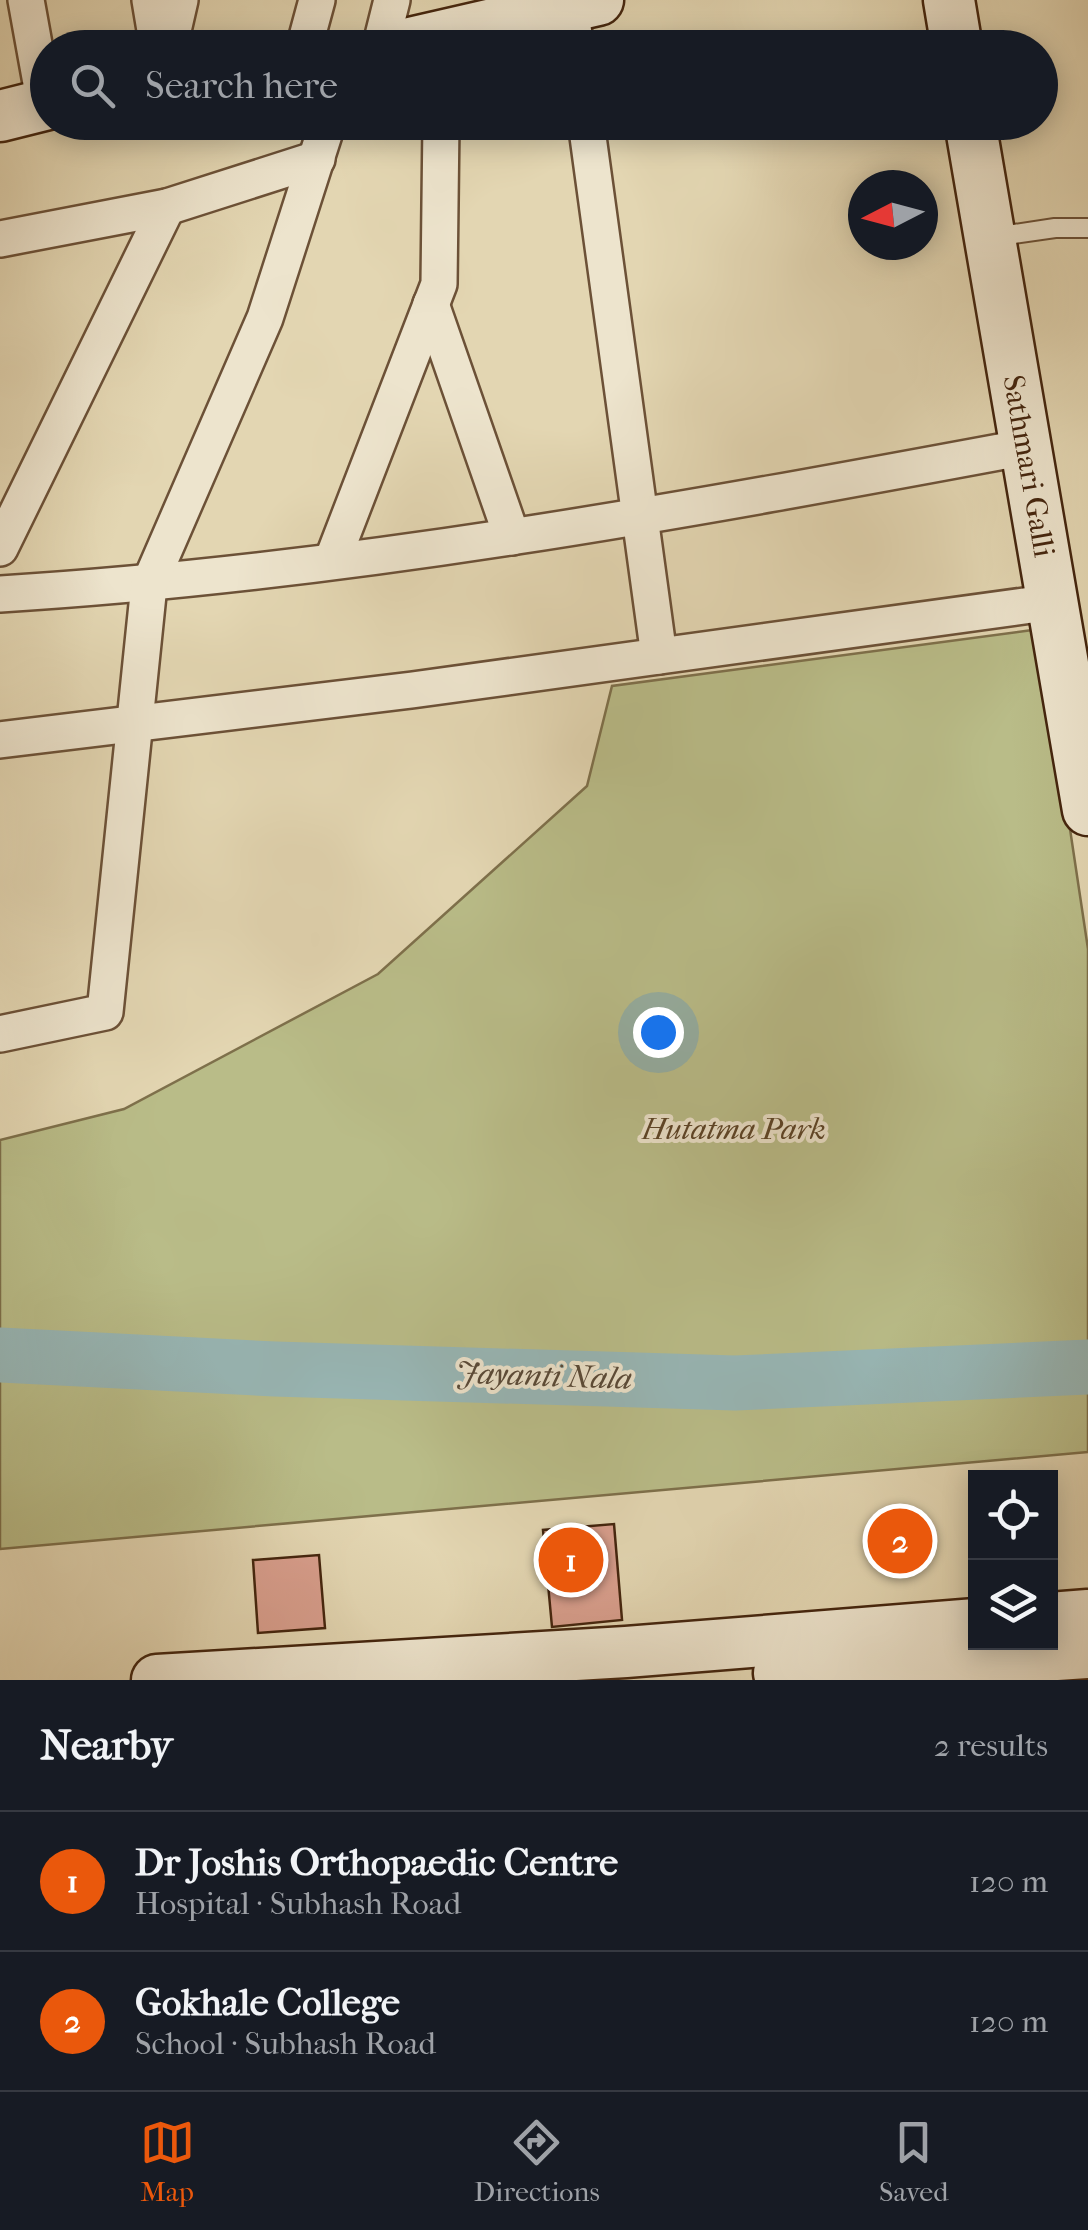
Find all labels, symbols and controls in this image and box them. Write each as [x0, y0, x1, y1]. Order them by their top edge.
search box [30, 30, 1058, 140]
icon: search [65, 58, 120, 113]
text: Search here [145, 63, 338, 108]
north arrow [848, 170, 938, 260]
street label: Sathmari Galli [995, 372, 1062, 560]
your location [633, 1007, 684, 1058]
park label: Hutatma Park [641, 1112, 826, 1147]
water label: Jayanti Nala [455, 1354, 633, 1397]
map controls [968, 1470, 1058, 1650]
button: locate [968, 1470, 1058, 1560]
pin: 2 [868, 1504, 932, 1578]
pin: 1 [538, 1522, 604, 1598]
button: layers [968, 1560, 1058, 1650]
text: Nearby [40, 1721, 172, 1770]
text: 2 results [934, 1727, 1048, 1764]
text: Dr Joshis Orthopaedic Centre [135, 1840, 618, 1885]
text: 1 [67, 1863, 78, 1900]
text: 120 m [969, 1863, 1048, 1900]
text: Hospital · Subhash Road [135, 1885, 461, 1922]
text: Gokhale College [135, 1980, 400, 2025]
text: 2 [64, 2003, 81, 2040]
text: 120 m [969, 2003, 1048, 2040]
text: School · Subhash Road [135, 2025, 436, 2062]
tab: Map [140, 2115, 195, 2208]
tab: Directions [474, 2115, 600, 2208]
tab: Saved [879, 2115, 948, 2208]

